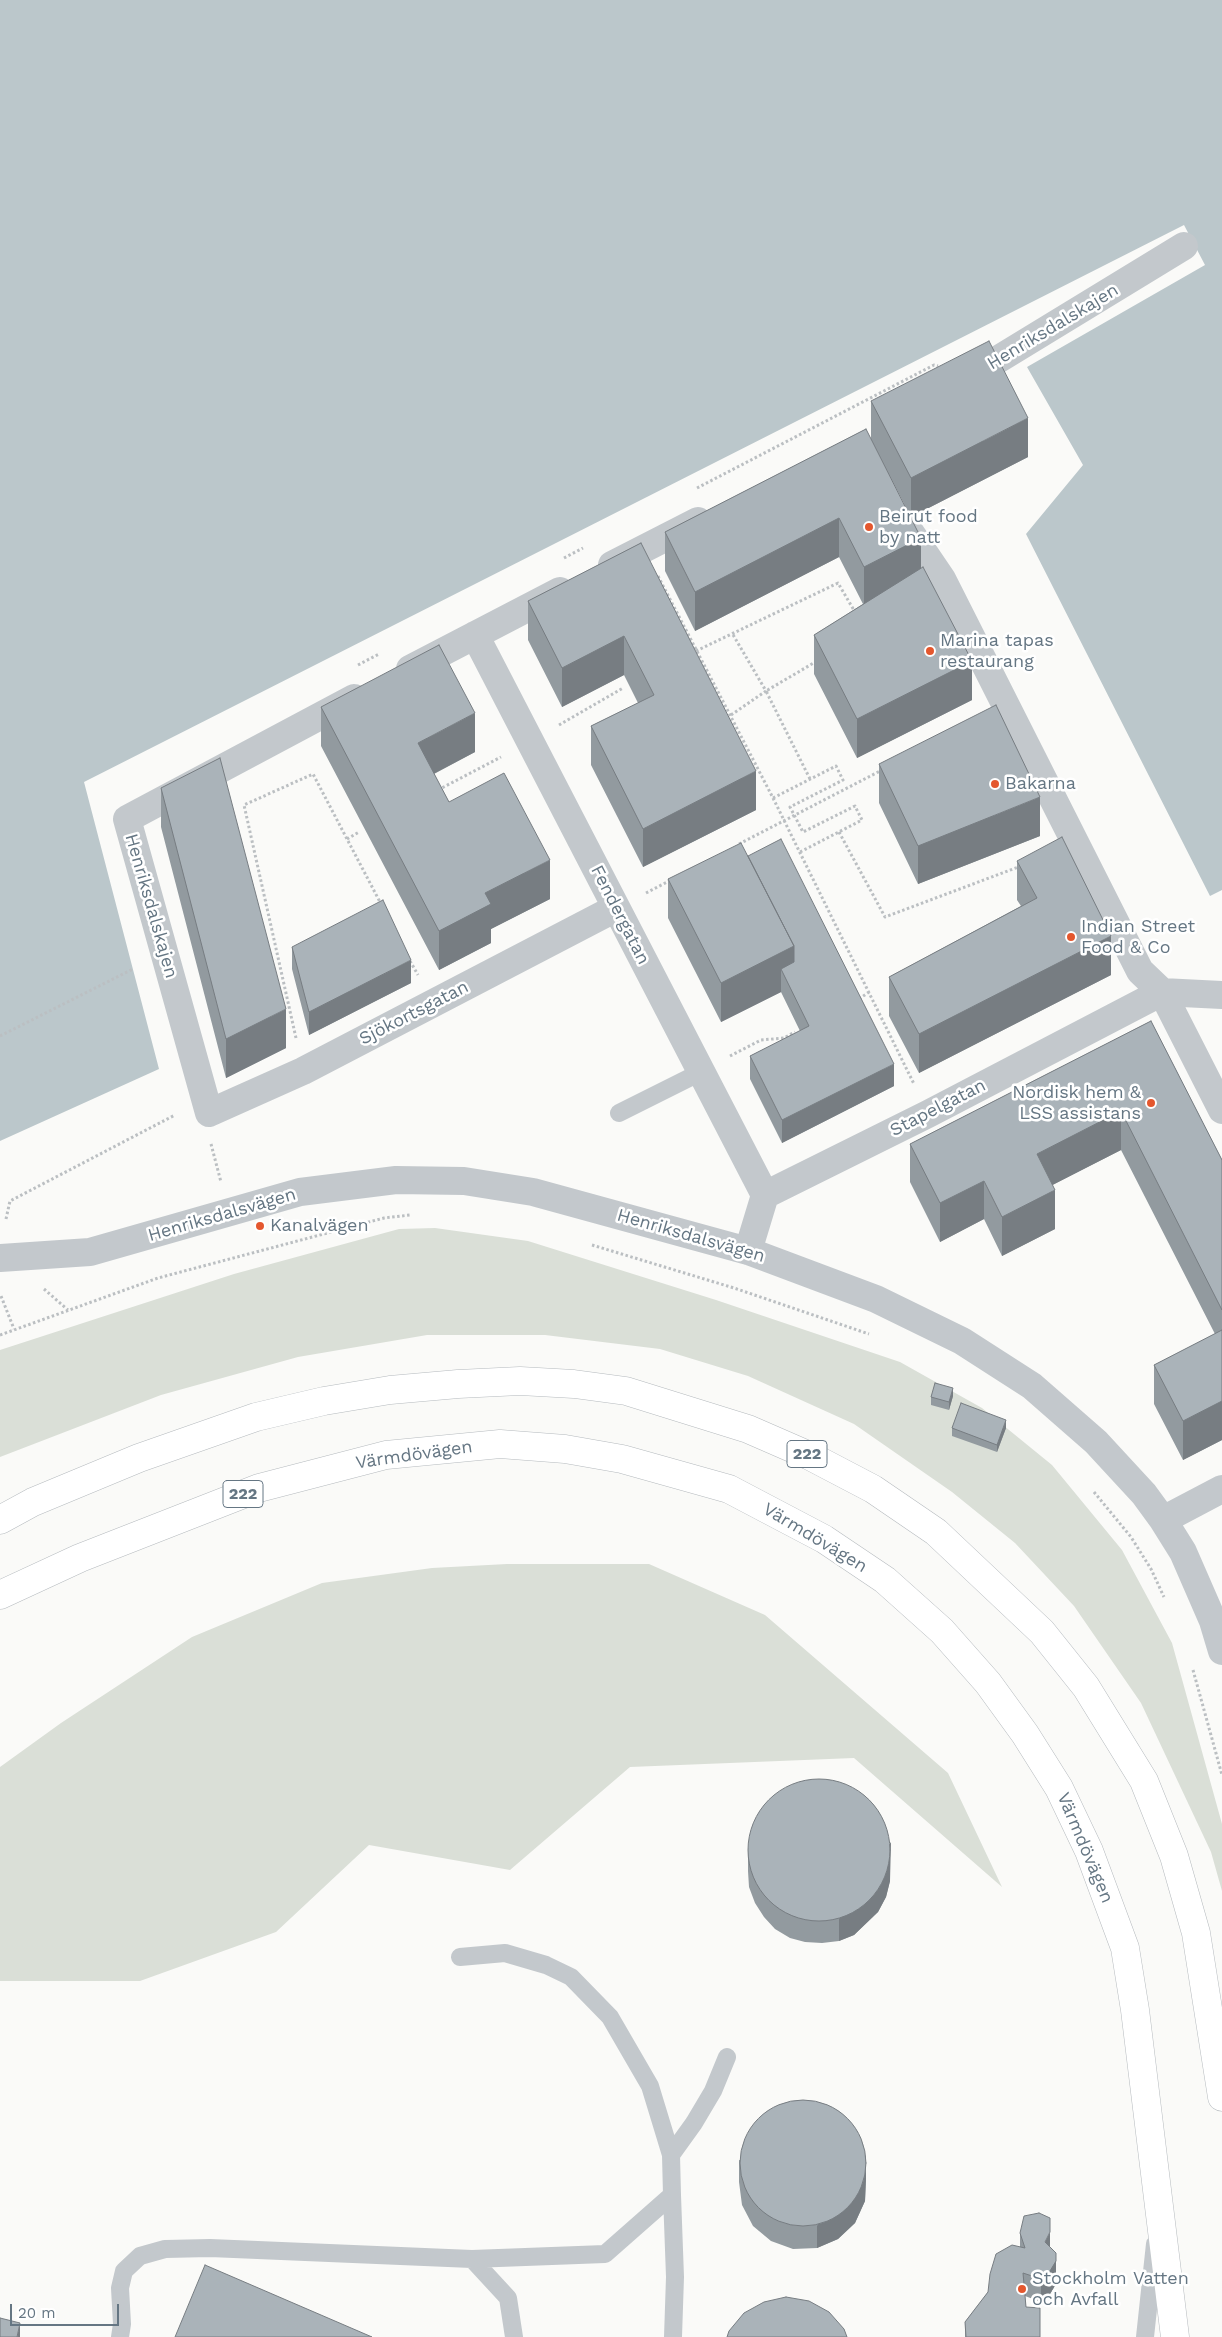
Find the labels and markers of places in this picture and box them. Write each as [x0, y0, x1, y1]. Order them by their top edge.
place label: Beirut food by natt [879, 506, 978, 548]
marker: Beirut food by natt [863, 521, 875, 533]
place label: Marina tapas restaurang [940, 630, 1054, 672]
marker: Marina tapas restaurang [924, 645, 936, 657]
place label: Bakarna [1005, 773, 1076, 795]
marker: Bakarna [989, 778, 1001, 790]
place label: Indian Street Food & Co [1081, 916, 1195, 959]
marker: Indian Street Food & Co [1065, 931, 1077, 943]
place label: Nordisk hem & LSS assistans [1012, 1082, 1141, 1124]
marker: Nordisk hem & LSS assistans [1145, 1097, 1157, 1109]
place label: Kanalvägen [270, 1215, 369, 1237]
marker: Kanalvägen [254, 1220, 266, 1232]
place label: Stockholm Vatten och Avfall [1032, 2268, 1189, 2310]
marker: Stockholm Vatten och Avfall [1016, 2283, 1028, 2295]

